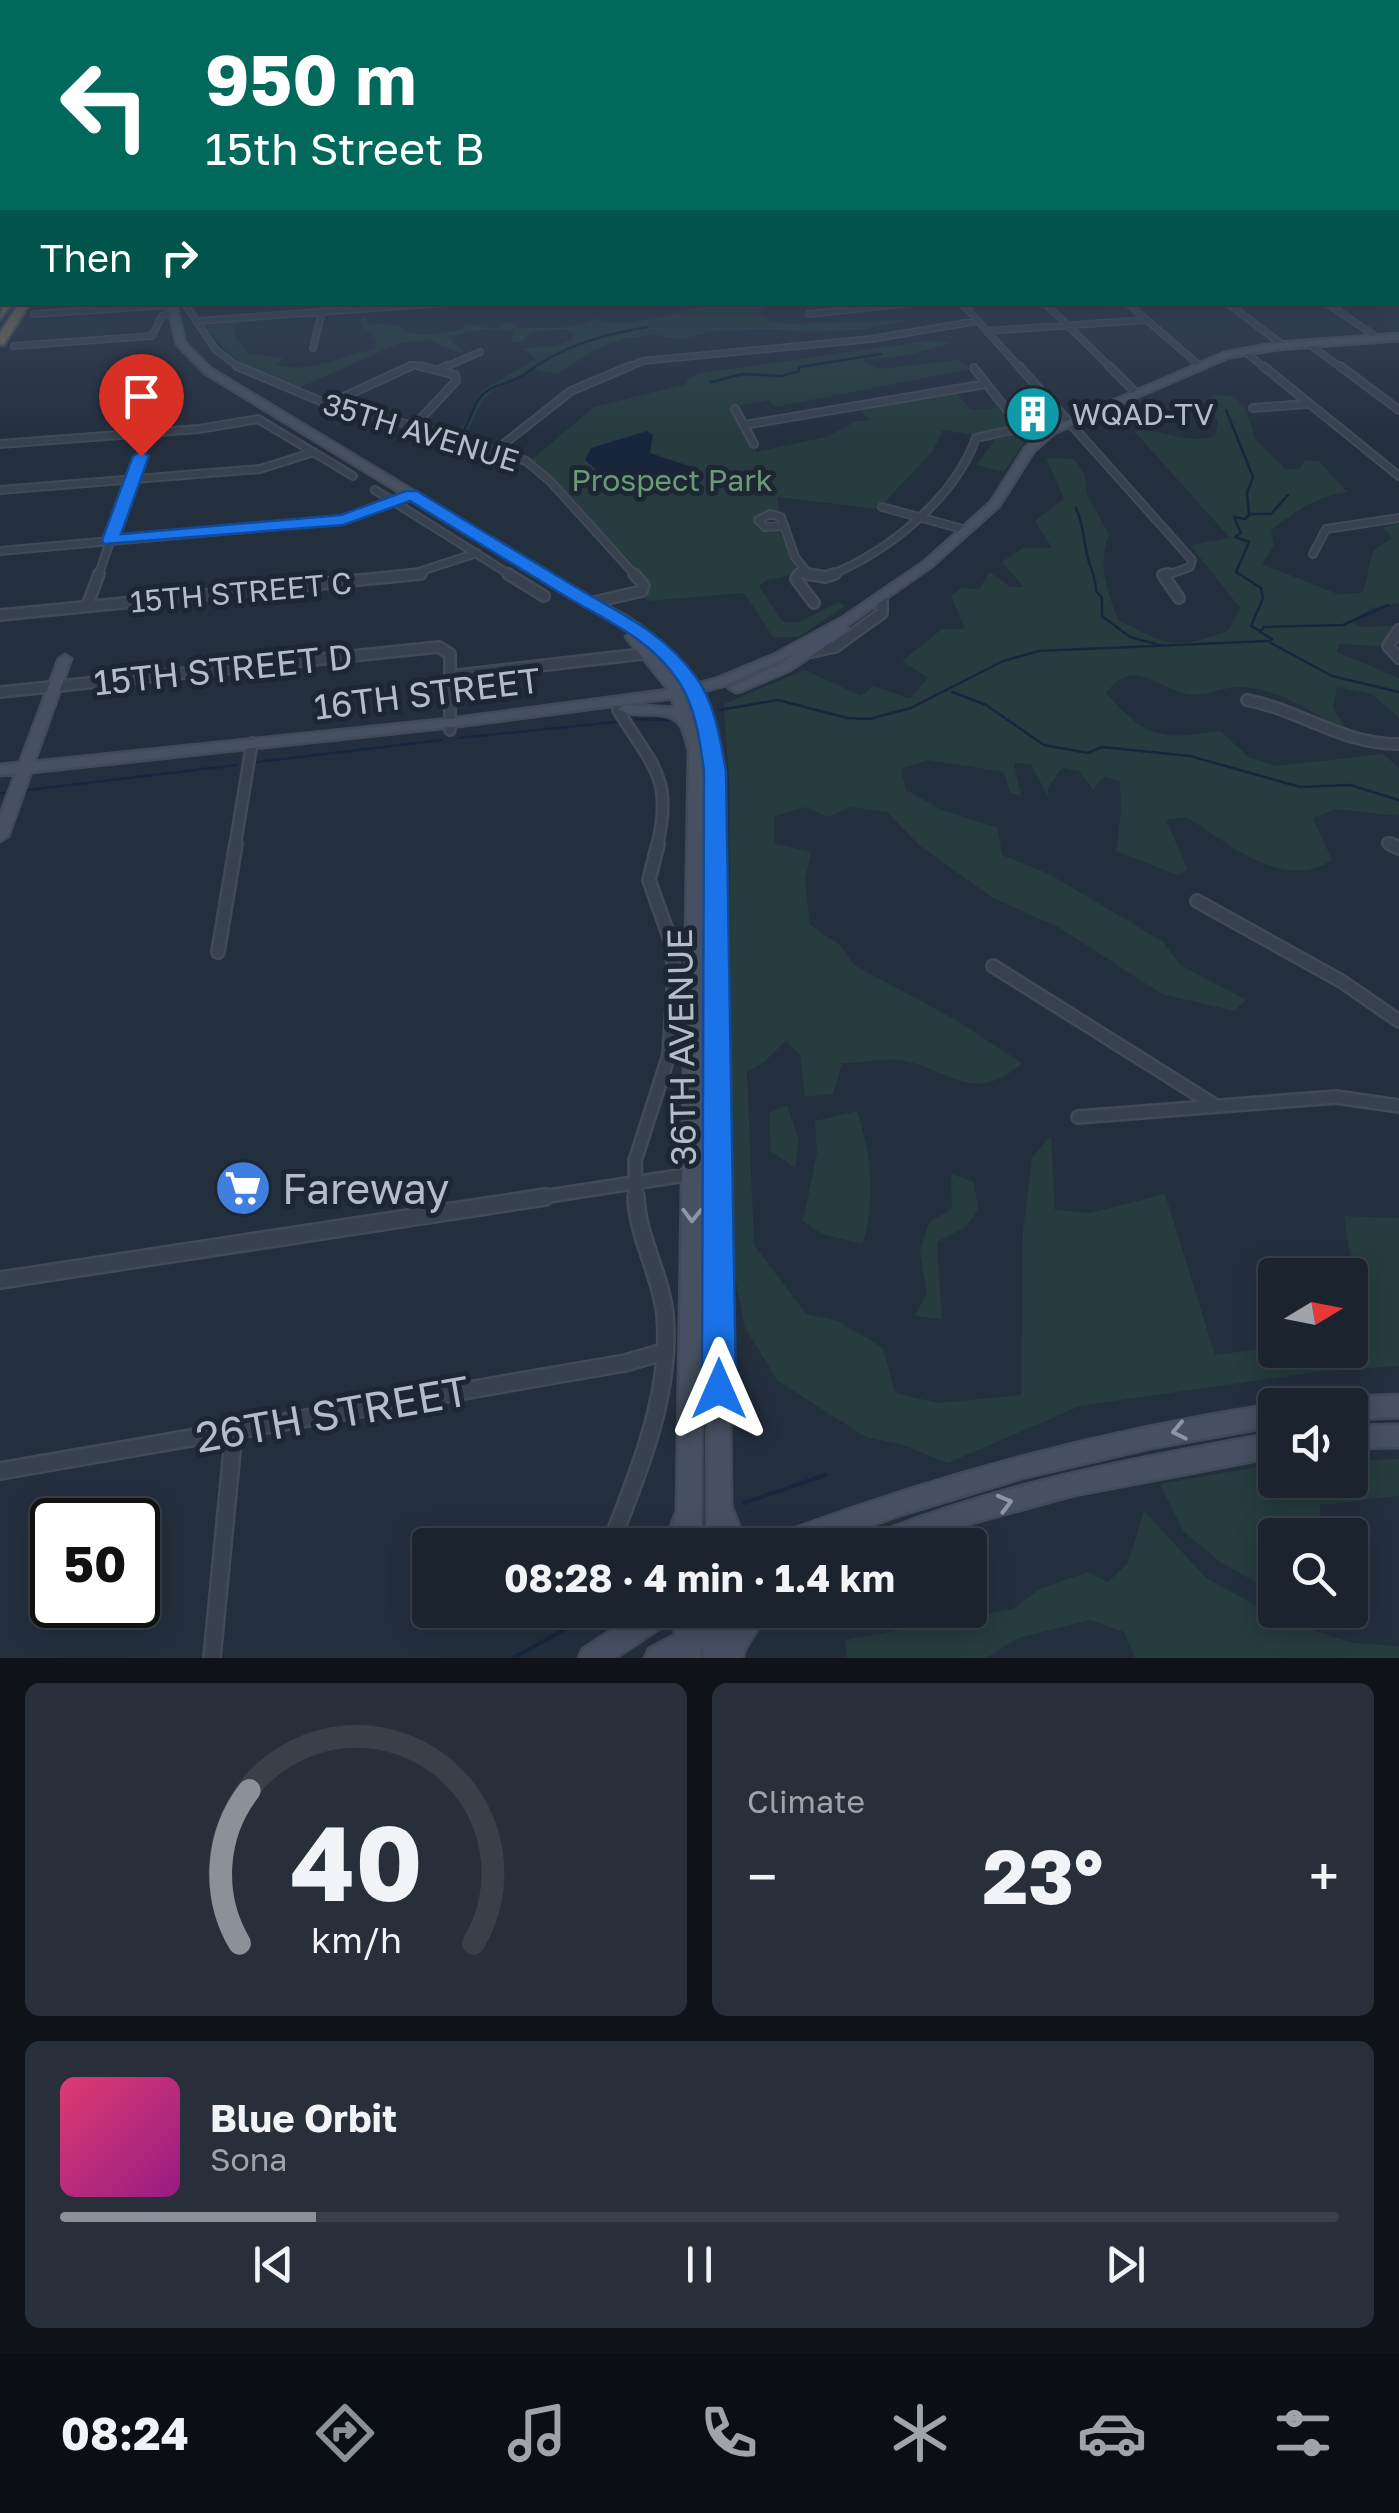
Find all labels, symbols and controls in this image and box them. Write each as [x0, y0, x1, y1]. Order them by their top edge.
text: 950 m [205, 36, 416, 120]
icon: left [40, 40, 170, 170]
text: 15th Street B [205, 121, 484, 175]
icon: right [152, 230, 207, 285]
text: Then [40, 235, 132, 280]
pin [99, 354, 184, 457]
icon: arrive [114, 369, 169, 424]
building icon: WQAD-TV [1003, 384, 1063, 444]
street label: 35TH AVENUE [319, 385, 523, 479]
place label: WQAD-TV [1072, 396, 1214, 432]
park label: Prospect Park [571, 462, 773, 498]
street label: 15TH STREET C [129, 564, 353, 620]
street label: 15TH STREET D [92, 635, 354, 703]
street label: 16TH STREET [312, 658, 542, 728]
street label: 36TH AVENUE [658, 928, 704, 1166]
supermarket icon: Fareway [213, 1158, 273, 1218]
place label: Fareway [282, 1163, 449, 1213]
one-way arrow [681, 1208, 703, 1223]
north arrow [1258, 1258, 1368, 1368]
map controls [1258, 1258, 1368, 1628]
position arrow [667, 1337, 771, 1441]
street label: 26TH STREET [191, 1364, 473, 1462]
button: sound [1258, 1388, 1368, 1498]
one-way arrow [1171, 1420, 1188, 1441]
one-way arrow [996, 1494, 1013, 1515]
speed limit sign: 50 [30, 1498, 160, 1628]
button: search [1258, 1518, 1368, 1628]
text: 08:28 · 4 min · 1.4 km [504, 1555, 895, 1600]
text: Climate [747, 1782, 865, 1820]
text: 40 [290, 1799, 422, 1924]
text: 23° [983, 1830, 1103, 1921]
text: − [747, 1843, 777, 1909]
text: + [1309, 1843, 1339, 1909]
text: km/h [311, 1918, 401, 1961]
text: Blue Orbit [210, 2095, 397, 2140]
text: Sona [210, 2140, 287, 2178]
icon: previous [246, 2237, 301, 2292]
icon: pause [672, 2237, 727, 2292]
icon: next [1098, 2237, 1153, 2292]
icon: directions [310, 2398, 380, 2468]
icon: music [502, 2398, 572, 2468]
icon: phone [694, 2398, 764, 2468]
icon: climate [885, 2398, 955, 2468]
icon: car [1077, 2398, 1147, 2468]
icon: filters [1268, 2398, 1338, 2468]
text: 08:24 [61, 2406, 189, 2460]

